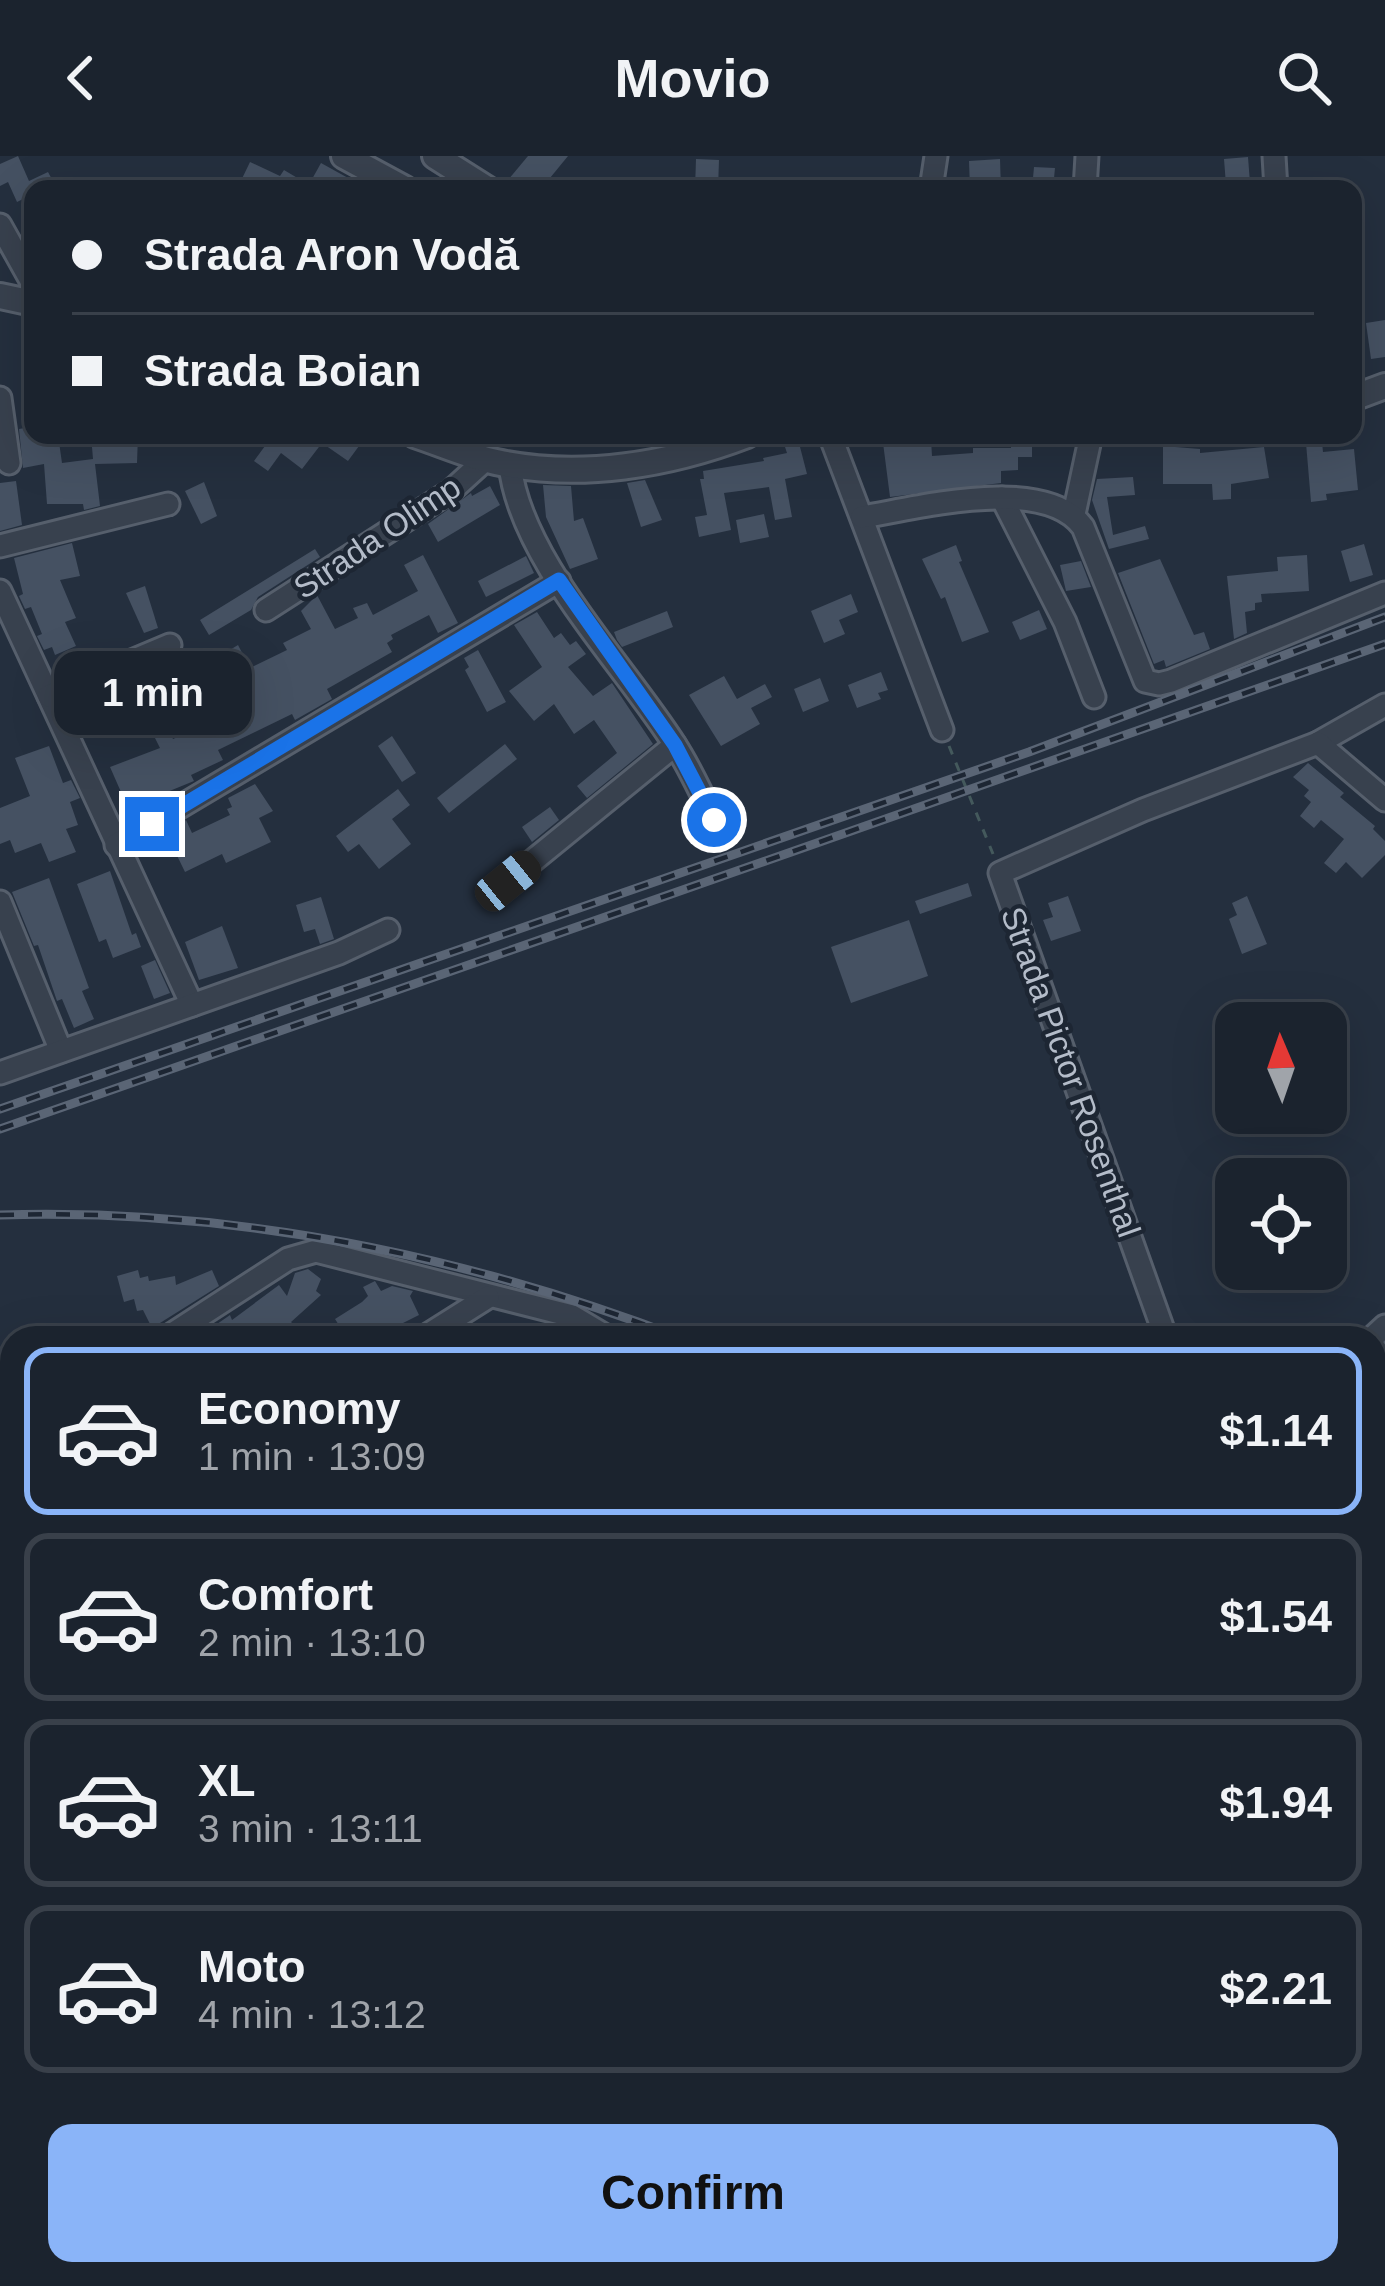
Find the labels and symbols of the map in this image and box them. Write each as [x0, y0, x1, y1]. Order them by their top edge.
street label: Strada Olimp [287, 468, 467, 606]
callout: 1 min [53, 650, 251, 734]
route start [687, 793, 741, 847]
route end [125, 797, 179, 851]
car [469, 844, 547, 918]
street label: Strada Pictor Rosenthal [994, 902, 1148, 1242]
north arrow [1215, 1002, 1347, 1134]

